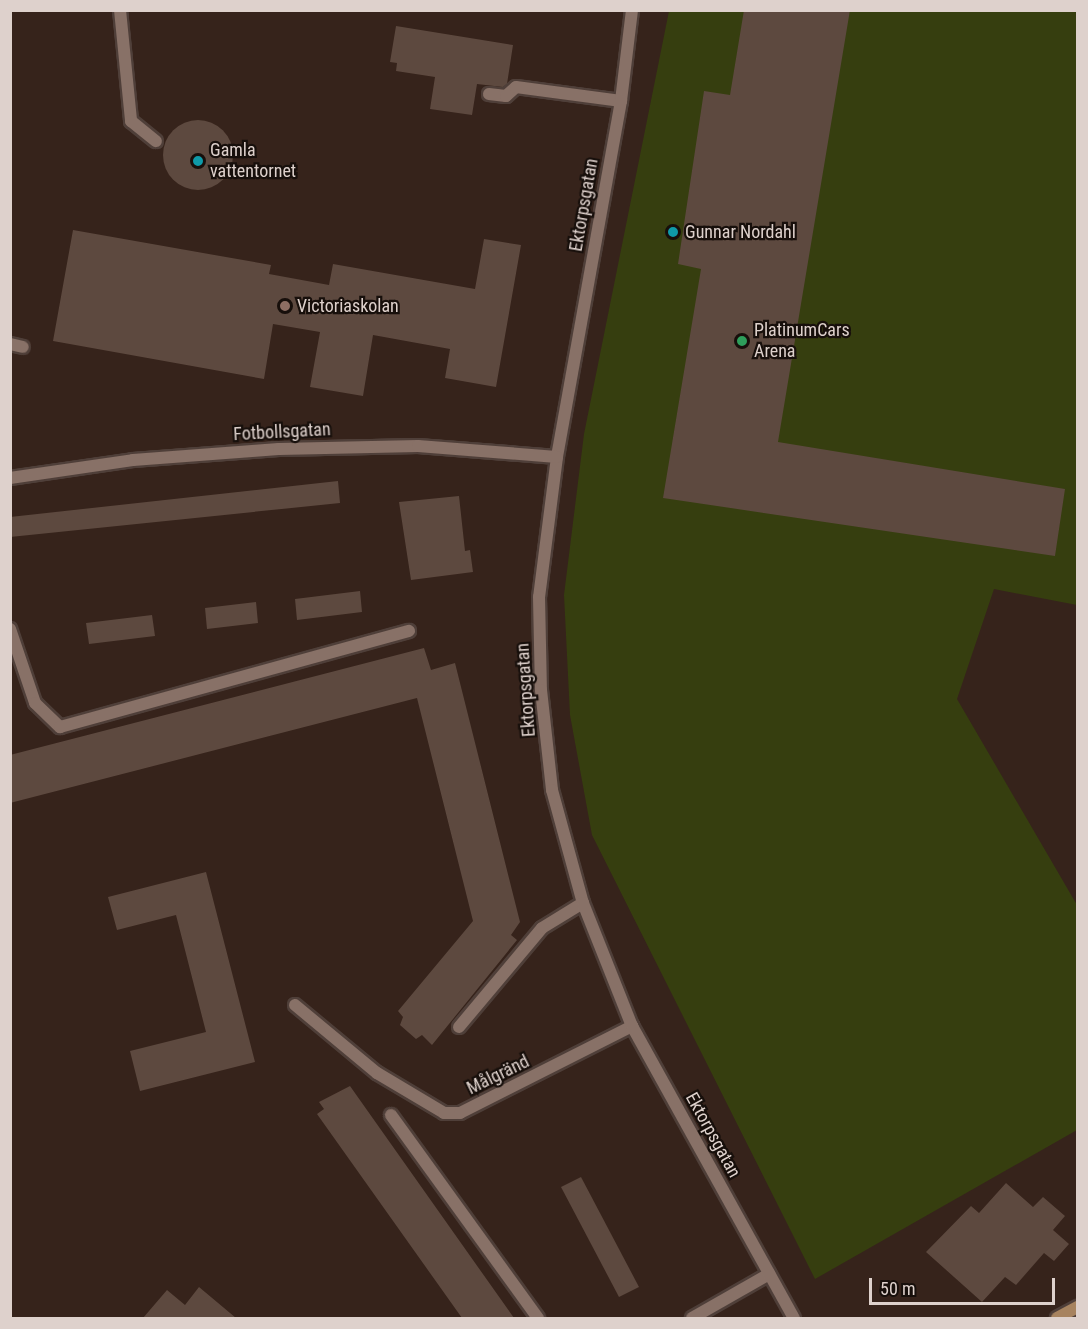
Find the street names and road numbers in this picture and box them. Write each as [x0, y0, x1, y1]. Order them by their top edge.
street label: Ektorpsgatan [565, 157, 603, 253]
street label: Fotbollsgatan [233, 419, 331, 445]
street label: Ektorpsgatan [512, 642, 540, 738]
street label: Målgränd [463, 1051, 533, 1099]
street label: Ektorpsgatan [681, 1089, 745, 1181]

